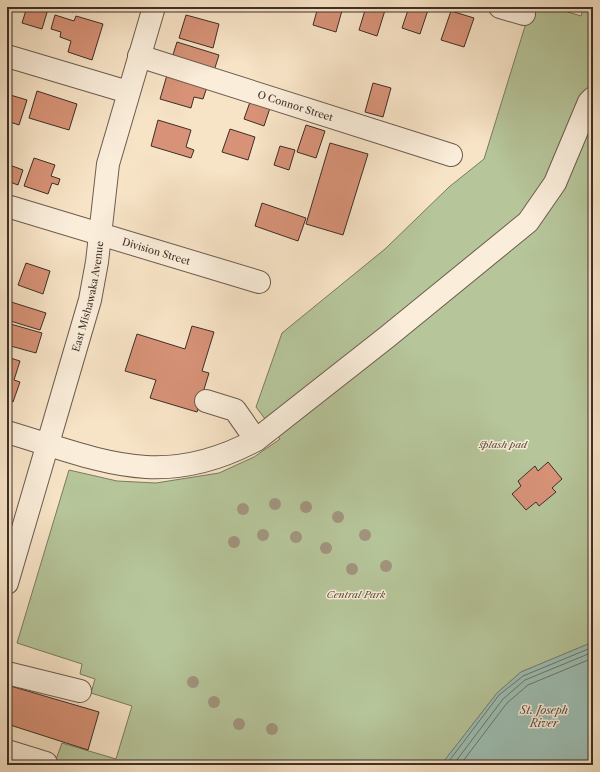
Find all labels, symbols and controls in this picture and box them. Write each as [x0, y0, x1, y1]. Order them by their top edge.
street label: O Connor Street [256, 88, 335, 124]
street label: Division Street [121, 235, 192, 268]
street label: East Mishawaka Avenue [69, 240, 106, 353]
park label: splash pad [478, 438, 528, 451]
park label: Central Park [327, 588, 386, 601]
water label: St. Joseph River [519, 703, 568, 730]

